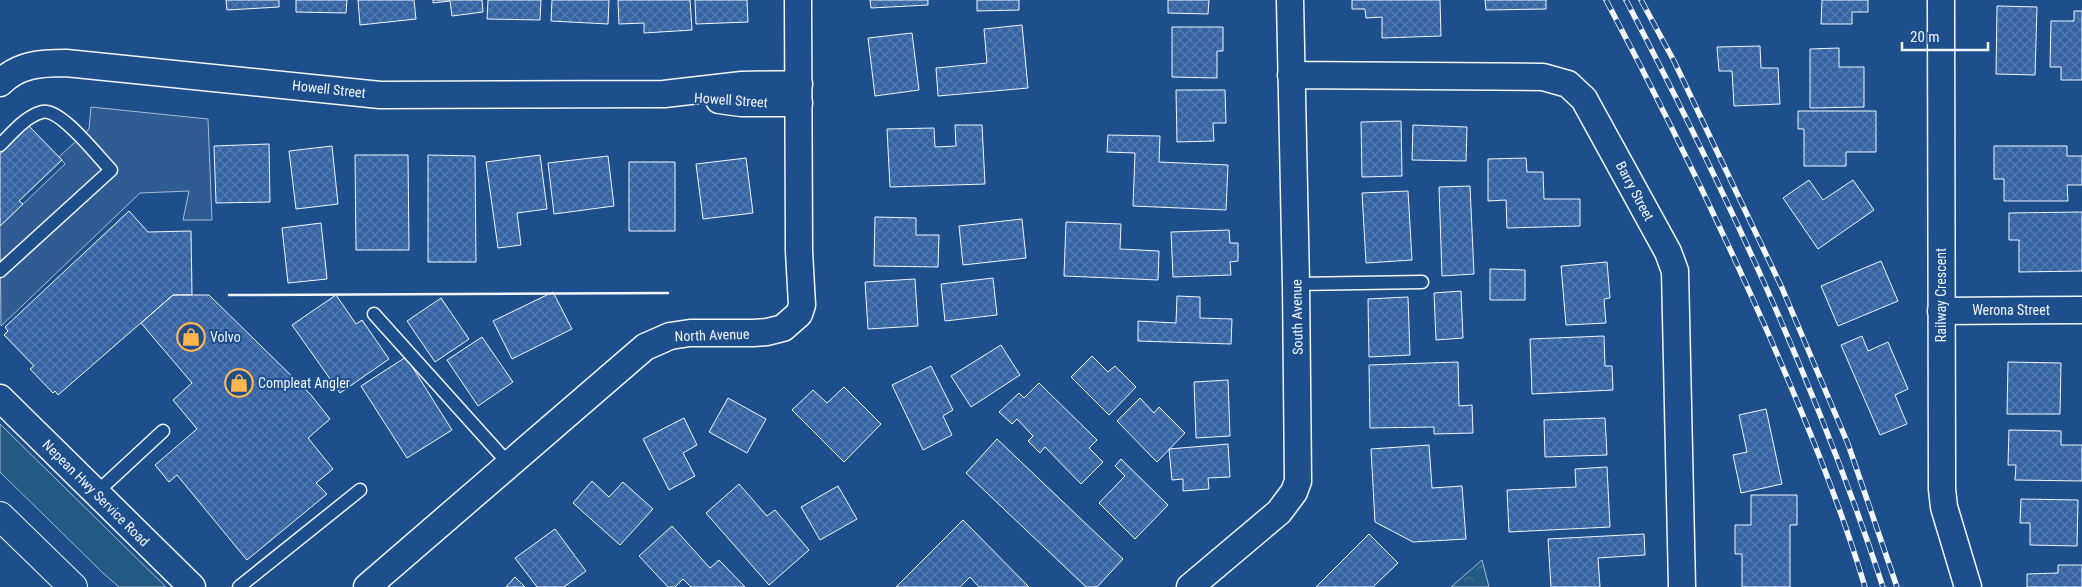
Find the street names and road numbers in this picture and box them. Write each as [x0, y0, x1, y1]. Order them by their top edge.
street label: Howell Street [291, 77, 367, 101]
street label: Howell Street [694, 89, 768, 111]
street label: Barry Street [1613, 159, 1657, 223]
street label: Railway Crescent [1933, 248, 1949, 342]
street label: South Avenue [1288, 279, 1306, 355]
street label: Werona Street [1972, 302, 2050, 318]
street label: North Avenue [674, 326, 750, 344]
street label: Nepean Hwy Service Road [39, 436, 153, 550]

